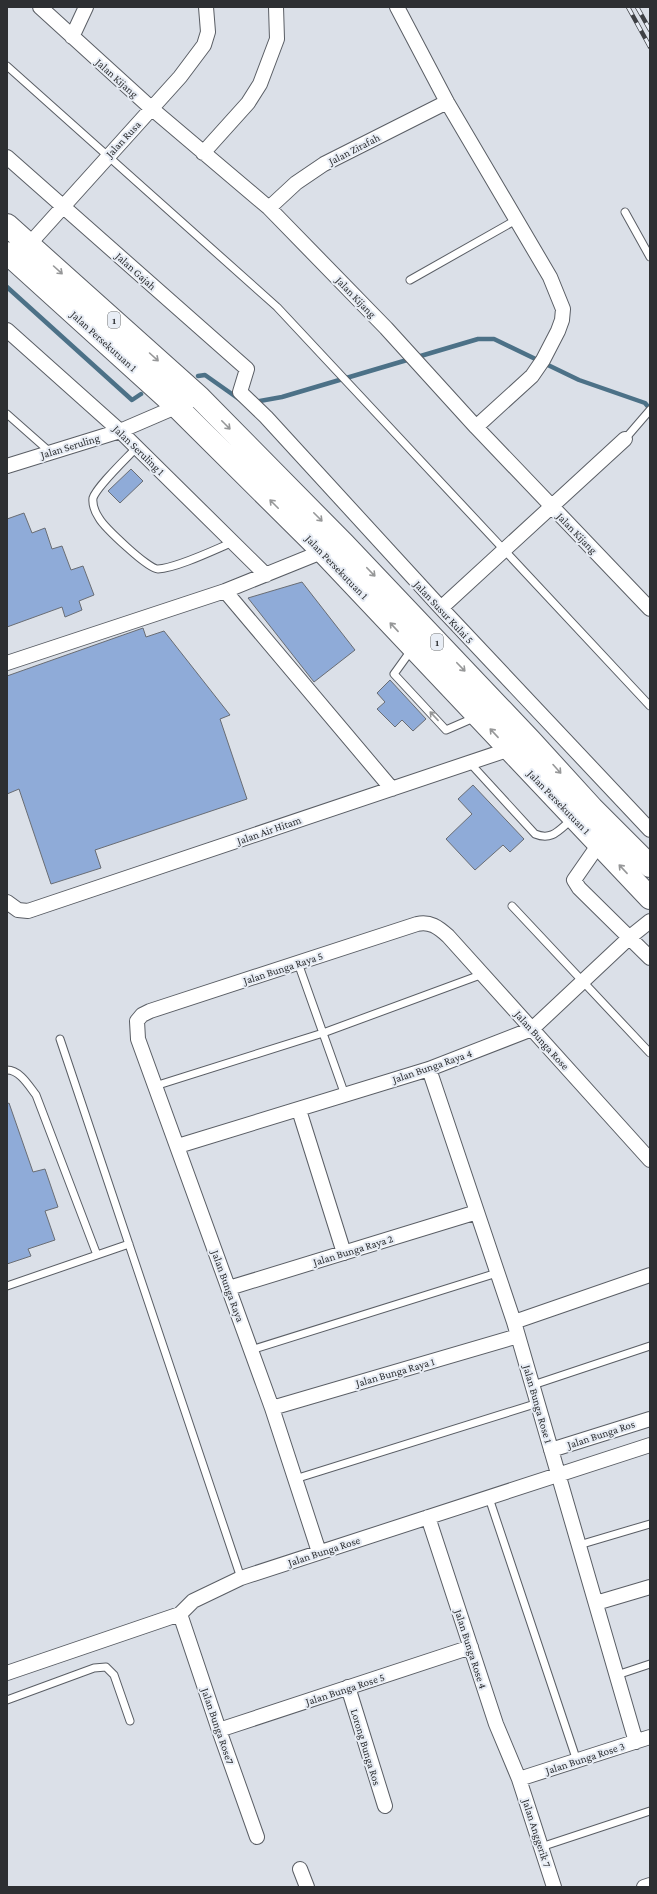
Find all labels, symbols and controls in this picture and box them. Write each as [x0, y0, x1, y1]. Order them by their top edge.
street label: Jalan Kijang [92, 55, 141, 101]
street label: Jalan Rusa [102, 118, 144, 161]
street label: Jalan Zirafah [325, 131, 382, 168]
street label: Jalan Gajah [112, 249, 159, 293]
one-way arrow [53, 265, 63, 274]
street label: Jalan Kijang [332, 273, 379, 321]
street label: Jalan Persekutuan 1 [67, 308, 140, 375]
road number: 1 [108, 312, 120, 328]
one-way arrow [149, 352, 159, 361]
one-way arrow [221, 420, 231, 430]
street label: Jalan Seruling 1 [109, 422, 167, 478]
street label: Jalan Seruling [38, 431, 102, 462]
one-way arrow [269, 499, 279, 509]
street label: Jalan Kijang [553, 509, 600, 557]
one-way arrow [313, 512, 322, 522]
street label: Jalan Persekutuan 1 [302, 532, 371, 603]
one-way arrow [366, 567, 375, 577]
street label: Jalan Susur Kulai 5 [410, 577, 476, 647]
one-way arrow [389, 621, 398, 632]
road number: 1 [431, 634, 443, 650]
one-way arrow [456, 662, 465, 672]
one-way arrow [429, 711, 438, 722]
one-way arrow [489, 728, 499, 738]
one-way arrow [552, 764, 561, 774]
street label: Jalan Persekutuan 1 [524, 767, 593, 838]
street label: Jalan Air Hitam [234, 813, 303, 848]
one-way arrow [619, 864, 628, 874]
street label: Jalan Bunga Raya 5 [241, 949, 325, 988]
street label: Jalan Bunga Rose [511, 1007, 572, 1073]
street label: Jalan Bunga Raya 4 [390, 1047, 474, 1087]
street label: Jalan Bunga Raya 2 [311, 1232, 395, 1269]
street label: Jalan Bunga Raya [208, 1247, 247, 1324]
street label: Jalan Bunga Raya 1 [353, 1355, 436, 1390]
street label: Jalan Bunga Rose 1 [520, 1363, 555, 1445]
street label: Jalan Bunga Ros [565, 1417, 637, 1452]
street label: Jalan Bunga Rose [286, 1534, 362, 1570]
street label: Jalan Bunga Rose 4 [451, 1607, 490, 1691]
street label: Jalan Bunga Rose 5 [303, 1671, 386, 1709]
street label: Jalan Bunga Rose7 [198, 1685, 237, 1766]
street label: Lorong Bunga Ros [348, 1707, 383, 1787]
street label: Jalan Bunga Rose 3 [543, 1740, 626, 1778]
street label: Jalan Anggerik 7 [519, 1796, 554, 1869]

